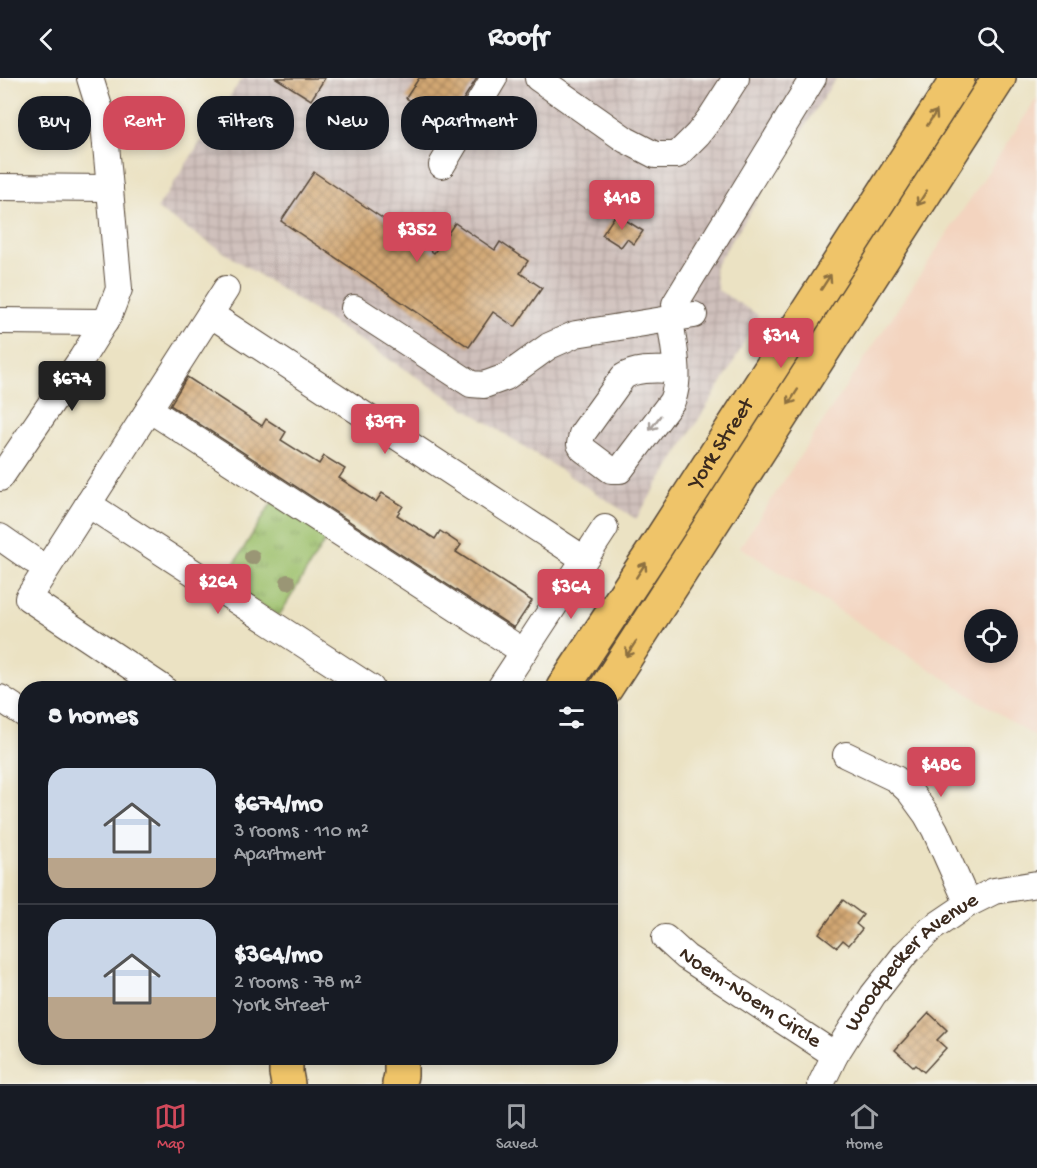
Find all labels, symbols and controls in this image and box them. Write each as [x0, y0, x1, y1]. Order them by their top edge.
icon: back [30, 23, 63, 56]
text: Roofr [489, 23, 549, 55]
icon: search [974, 23, 1007, 56]
chip: Buy [18, 96, 91, 150]
chip: Rent [103, 96, 185, 150]
chip: Filters [197, 96, 294, 150]
chip: New [306, 96, 389, 150]
chip: Apartment [401, 96, 537, 150]
one-way arrow [926, 110, 938, 127]
pin: $418 [586, 180, 658, 231]
text: $418 [603, 188, 641, 211]
one-way arrow [916, 189, 928, 205]
pin: $352 [381, 212, 453, 263]
text: $352 [397, 220, 437, 243]
one-way arrow [821, 274, 833, 291]
pin: $314 [745, 318, 817, 369]
text: $314 [763, 326, 799, 349]
pin: $674 [36, 361, 108, 412]
text: $674 [53, 369, 91, 392]
one-way arrow [787, 388, 799, 405]
street label: York Street [682, 392, 762, 496]
pin: $397 [349, 404, 421, 455]
text: $397 [365, 412, 405, 435]
one-way arrow [649, 414, 662, 430]
one-way arrow [635, 562, 647, 578]
pin: $264 [182, 564, 254, 615]
pin: $364 [535, 569, 607, 620]
text: $264 [199, 572, 237, 595]
text: $364 [552, 577, 590, 600]
map controls [964, 609, 1018, 663]
button: locate [964, 609, 1018, 663]
one-way arrow [625, 640, 637, 657]
icon: filters [555, 701, 588, 734]
text: 8 homes [48, 702, 137, 733]
pin: $486 [905, 747, 977, 798]
text: $486 [921, 755, 961, 778]
text: $674/mo [234, 790, 323, 821]
icon: home [96, 792, 168, 864]
text: 3 rooms · 110 m² [234, 821, 369, 844]
text: Apartment [234, 844, 324, 867]
street label: Woodpecker Avenue [840, 887, 984, 1037]
text: $364/mo [234, 941, 323, 972]
street label: Noem-Noem Circle [672, 942, 826, 1055]
icon: home [96, 943, 168, 1015]
text: 2 rooms · 78 m² [234, 972, 362, 995]
text: York Street [234, 995, 328, 1018]
tab: Map [154, 1100, 187, 1155]
tab: Saved [496, 1100, 537, 1155]
tab: Home [846, 1100, 883, 1155]

